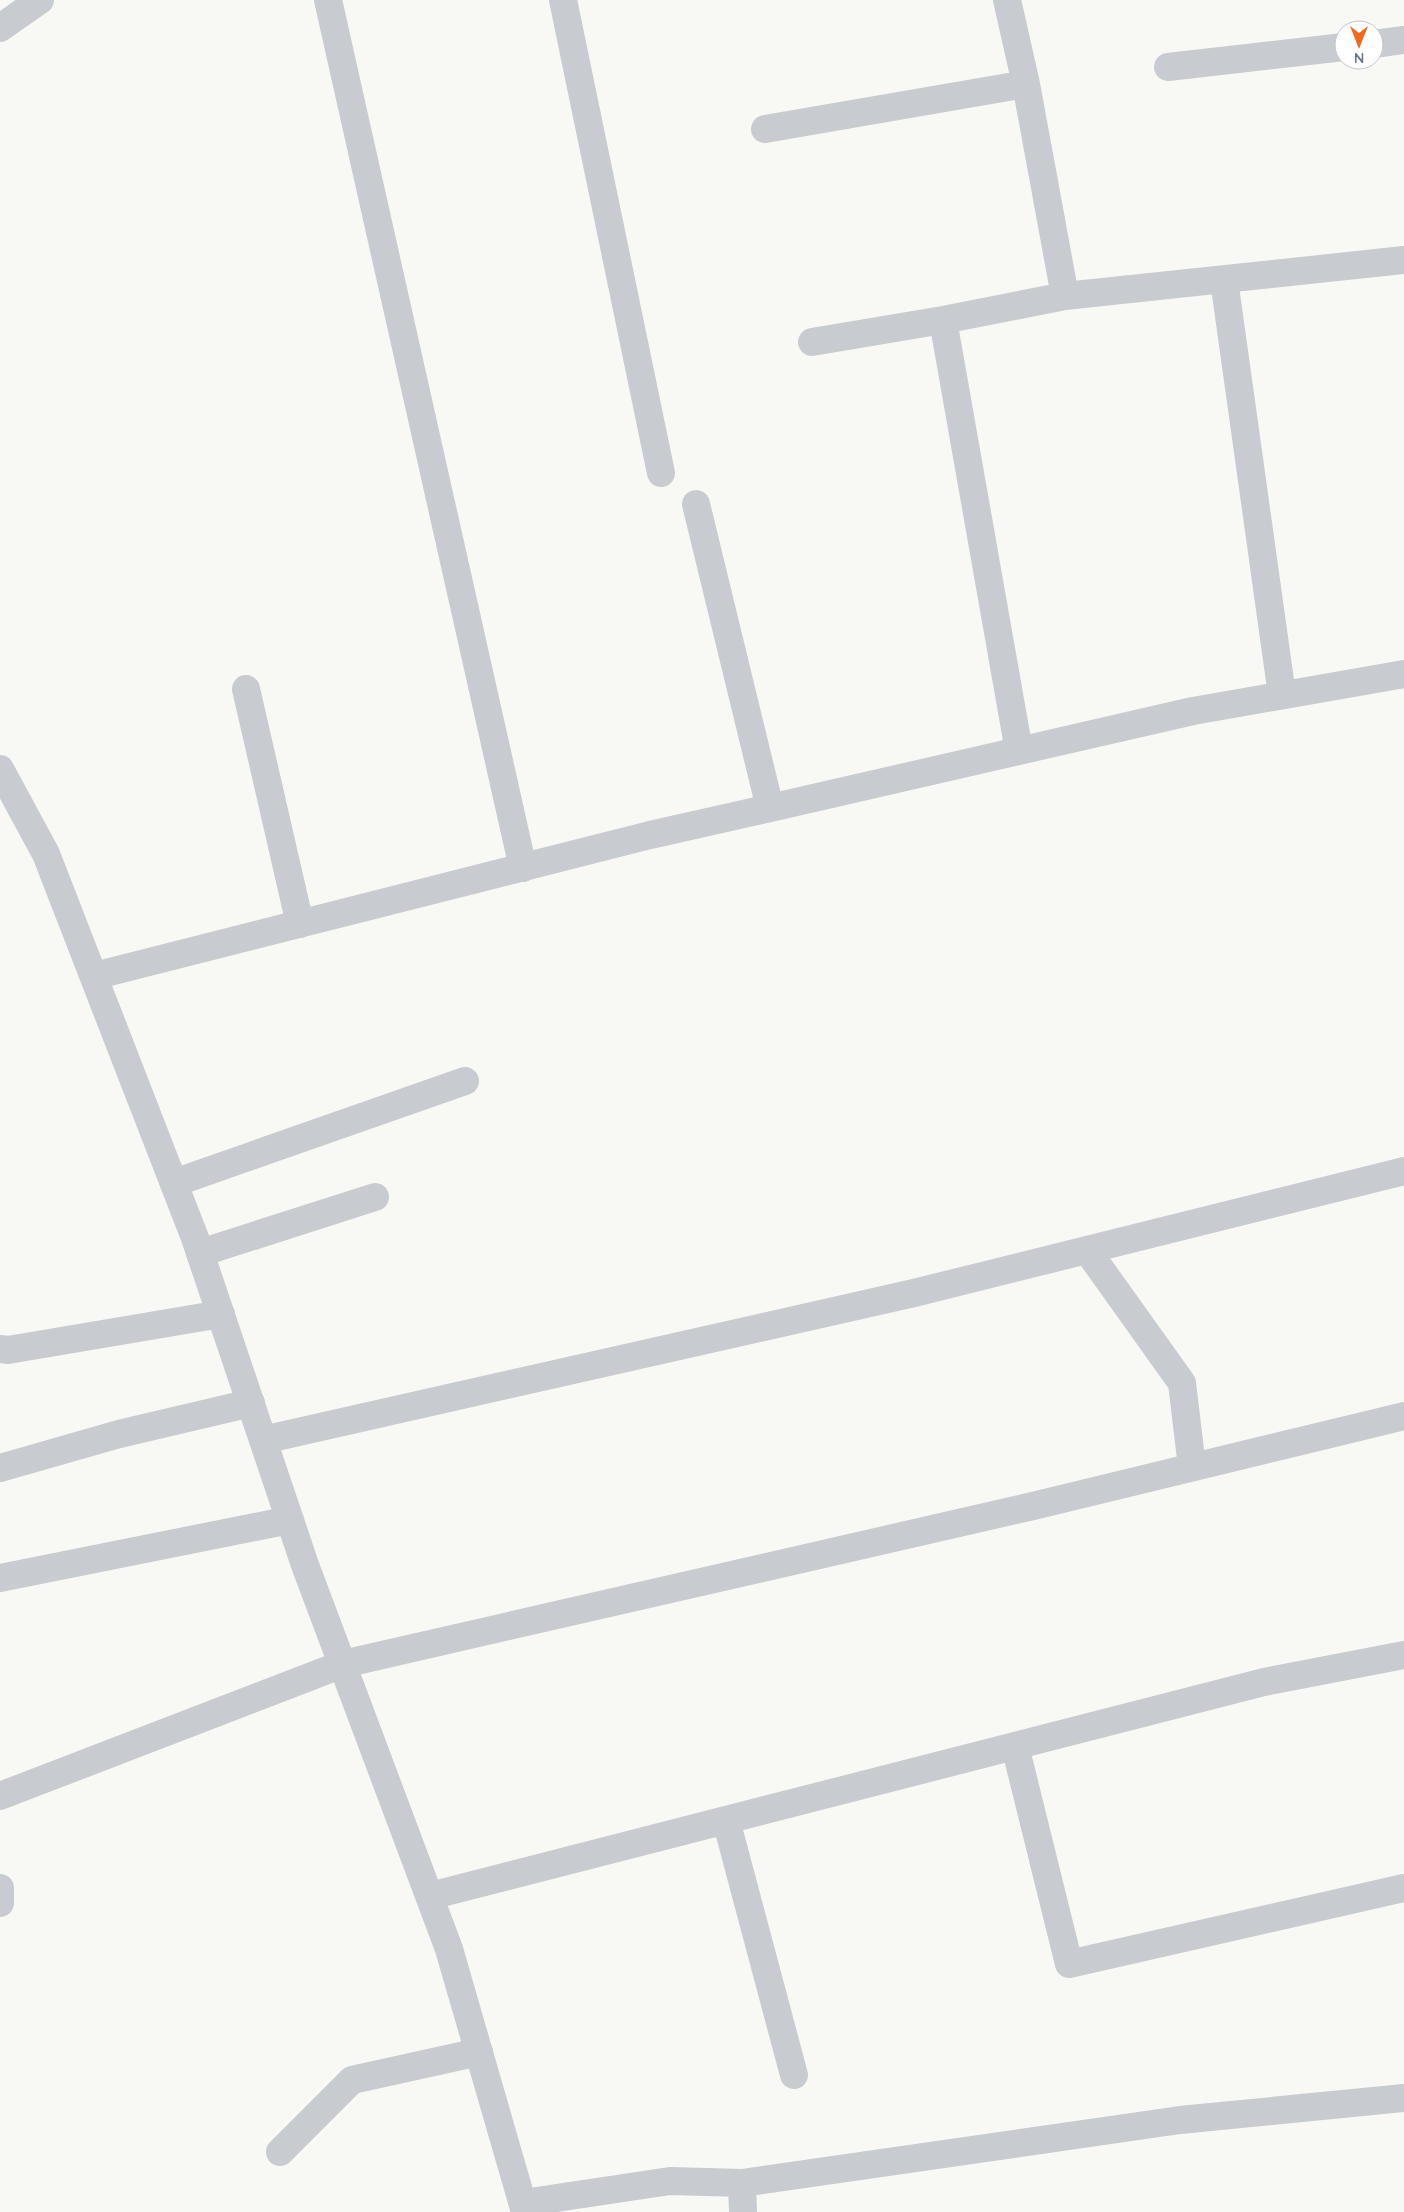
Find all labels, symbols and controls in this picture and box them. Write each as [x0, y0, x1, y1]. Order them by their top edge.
north arrow [1334, 20, 1384, 70]
text: N [1354, 49, 1364, 67]

